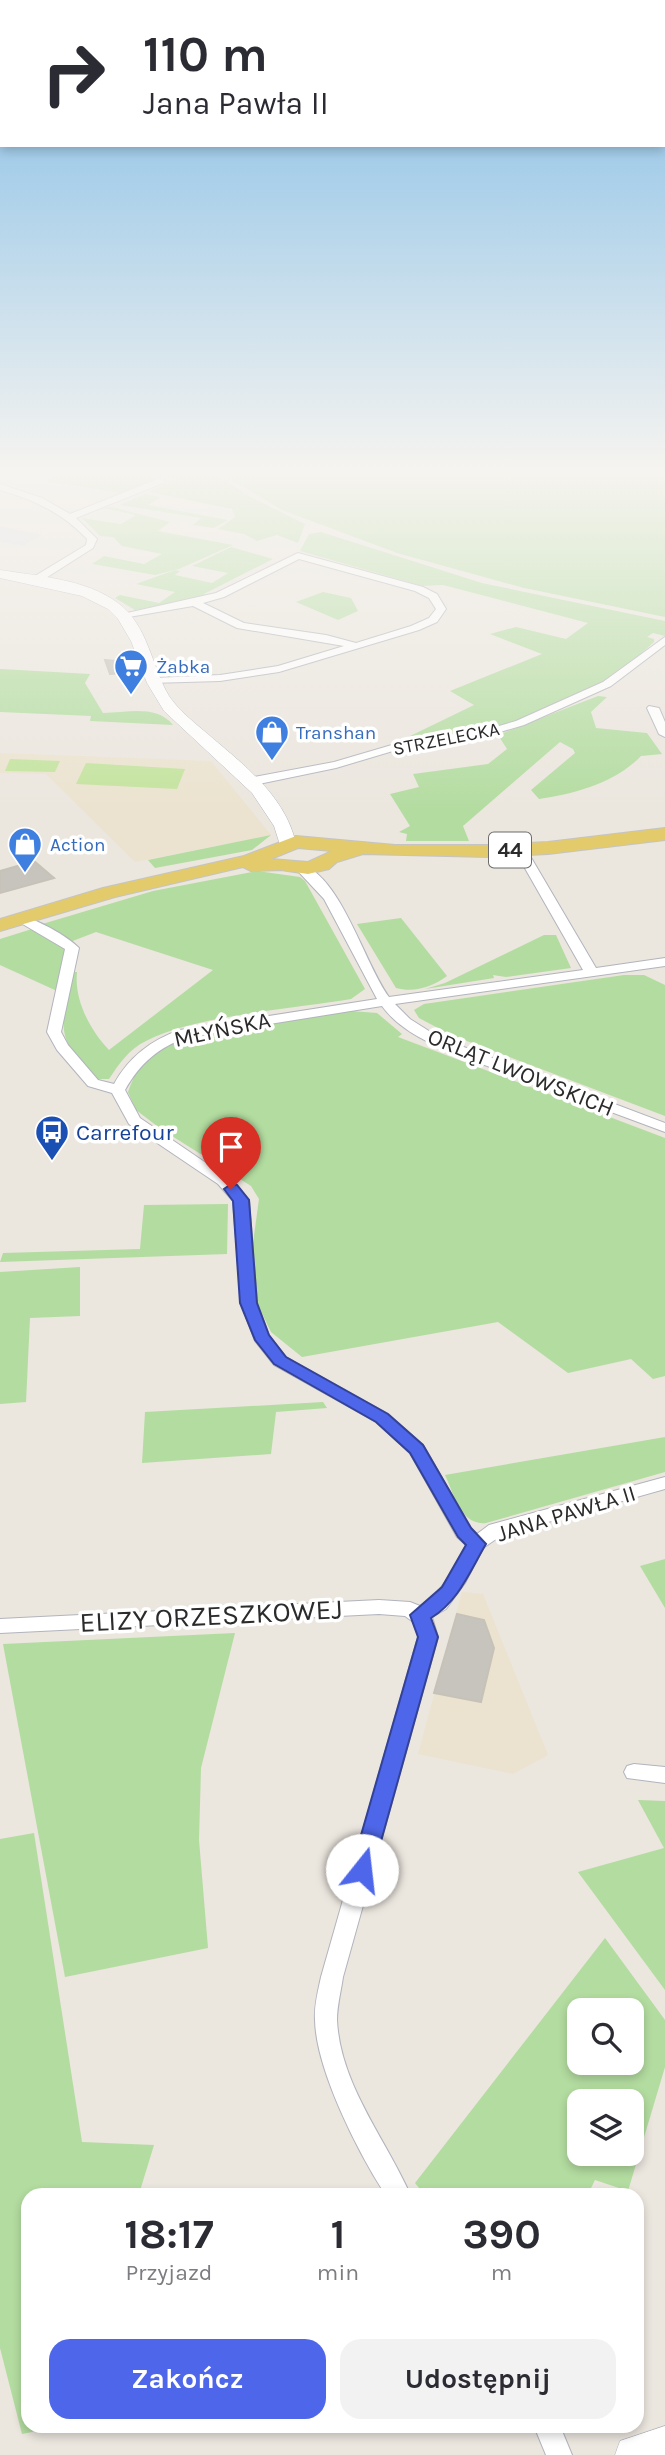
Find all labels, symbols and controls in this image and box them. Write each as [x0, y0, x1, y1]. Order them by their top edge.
text: 110 m [143, 26, 268, 83]
icon: right [28, 28, 119, 119]
text: Jana Pawła II [143, 85, 329, 122]
supermarket icon: Żabka [112, 647, 150, 696]
place label: Żabka [156, 656, 210, 678]
shop icon: Transhan [253, 713, 291, 762]
street label: STRZELECKA [391, 718, 501, 760]
place label: Transhan [296, 722, 376, 744]
shop icon: Action [6, 825, 44, 874]
road number: 44 [489, 832, 531, 868]
place label: Action [50, 834, 105, 856]
street label: MŁYŃSKA [171, 1006, 273, 1053]
street label: ORLĄT LWOWSKICH [424, 1023, 618, 1122]
bus stop icon: Carrefour [33, 1113, 71, 1162]
pin [201, 1117, 261, 1189]
place label: Carrefour [76, 1119, 175, 1146]
icon: arrive [212, 1128, 250, 1166]
street label: JANA PAWŁA II [493, 1479, 639, 1547]
street label: ELIZY ORZESZKOWEJ [79, 1592, 343, 1639]
position arrow [325, 1833, 399, 1907]
map controls [567, 1998, 644, 2166]
button: search [567, 1998, 644, 2075]
button: layers [567, 2089, 644, 2166]
text: 18:17 [124, 2209, 214, 2259]
text: 1 [331, 2209, 345, 2259]
text: 390 [462, 2209, 541, 2259]
text: Przyjazd [125, 2259, 212, 2286]
text: min [317, 2259, 359, 2286]
text: m [491, 2259, 512, 2286]
button: Zakończ [49, 2339, 326, 2419]
button: Udostępnij [340, 2339, 616, 2419]

